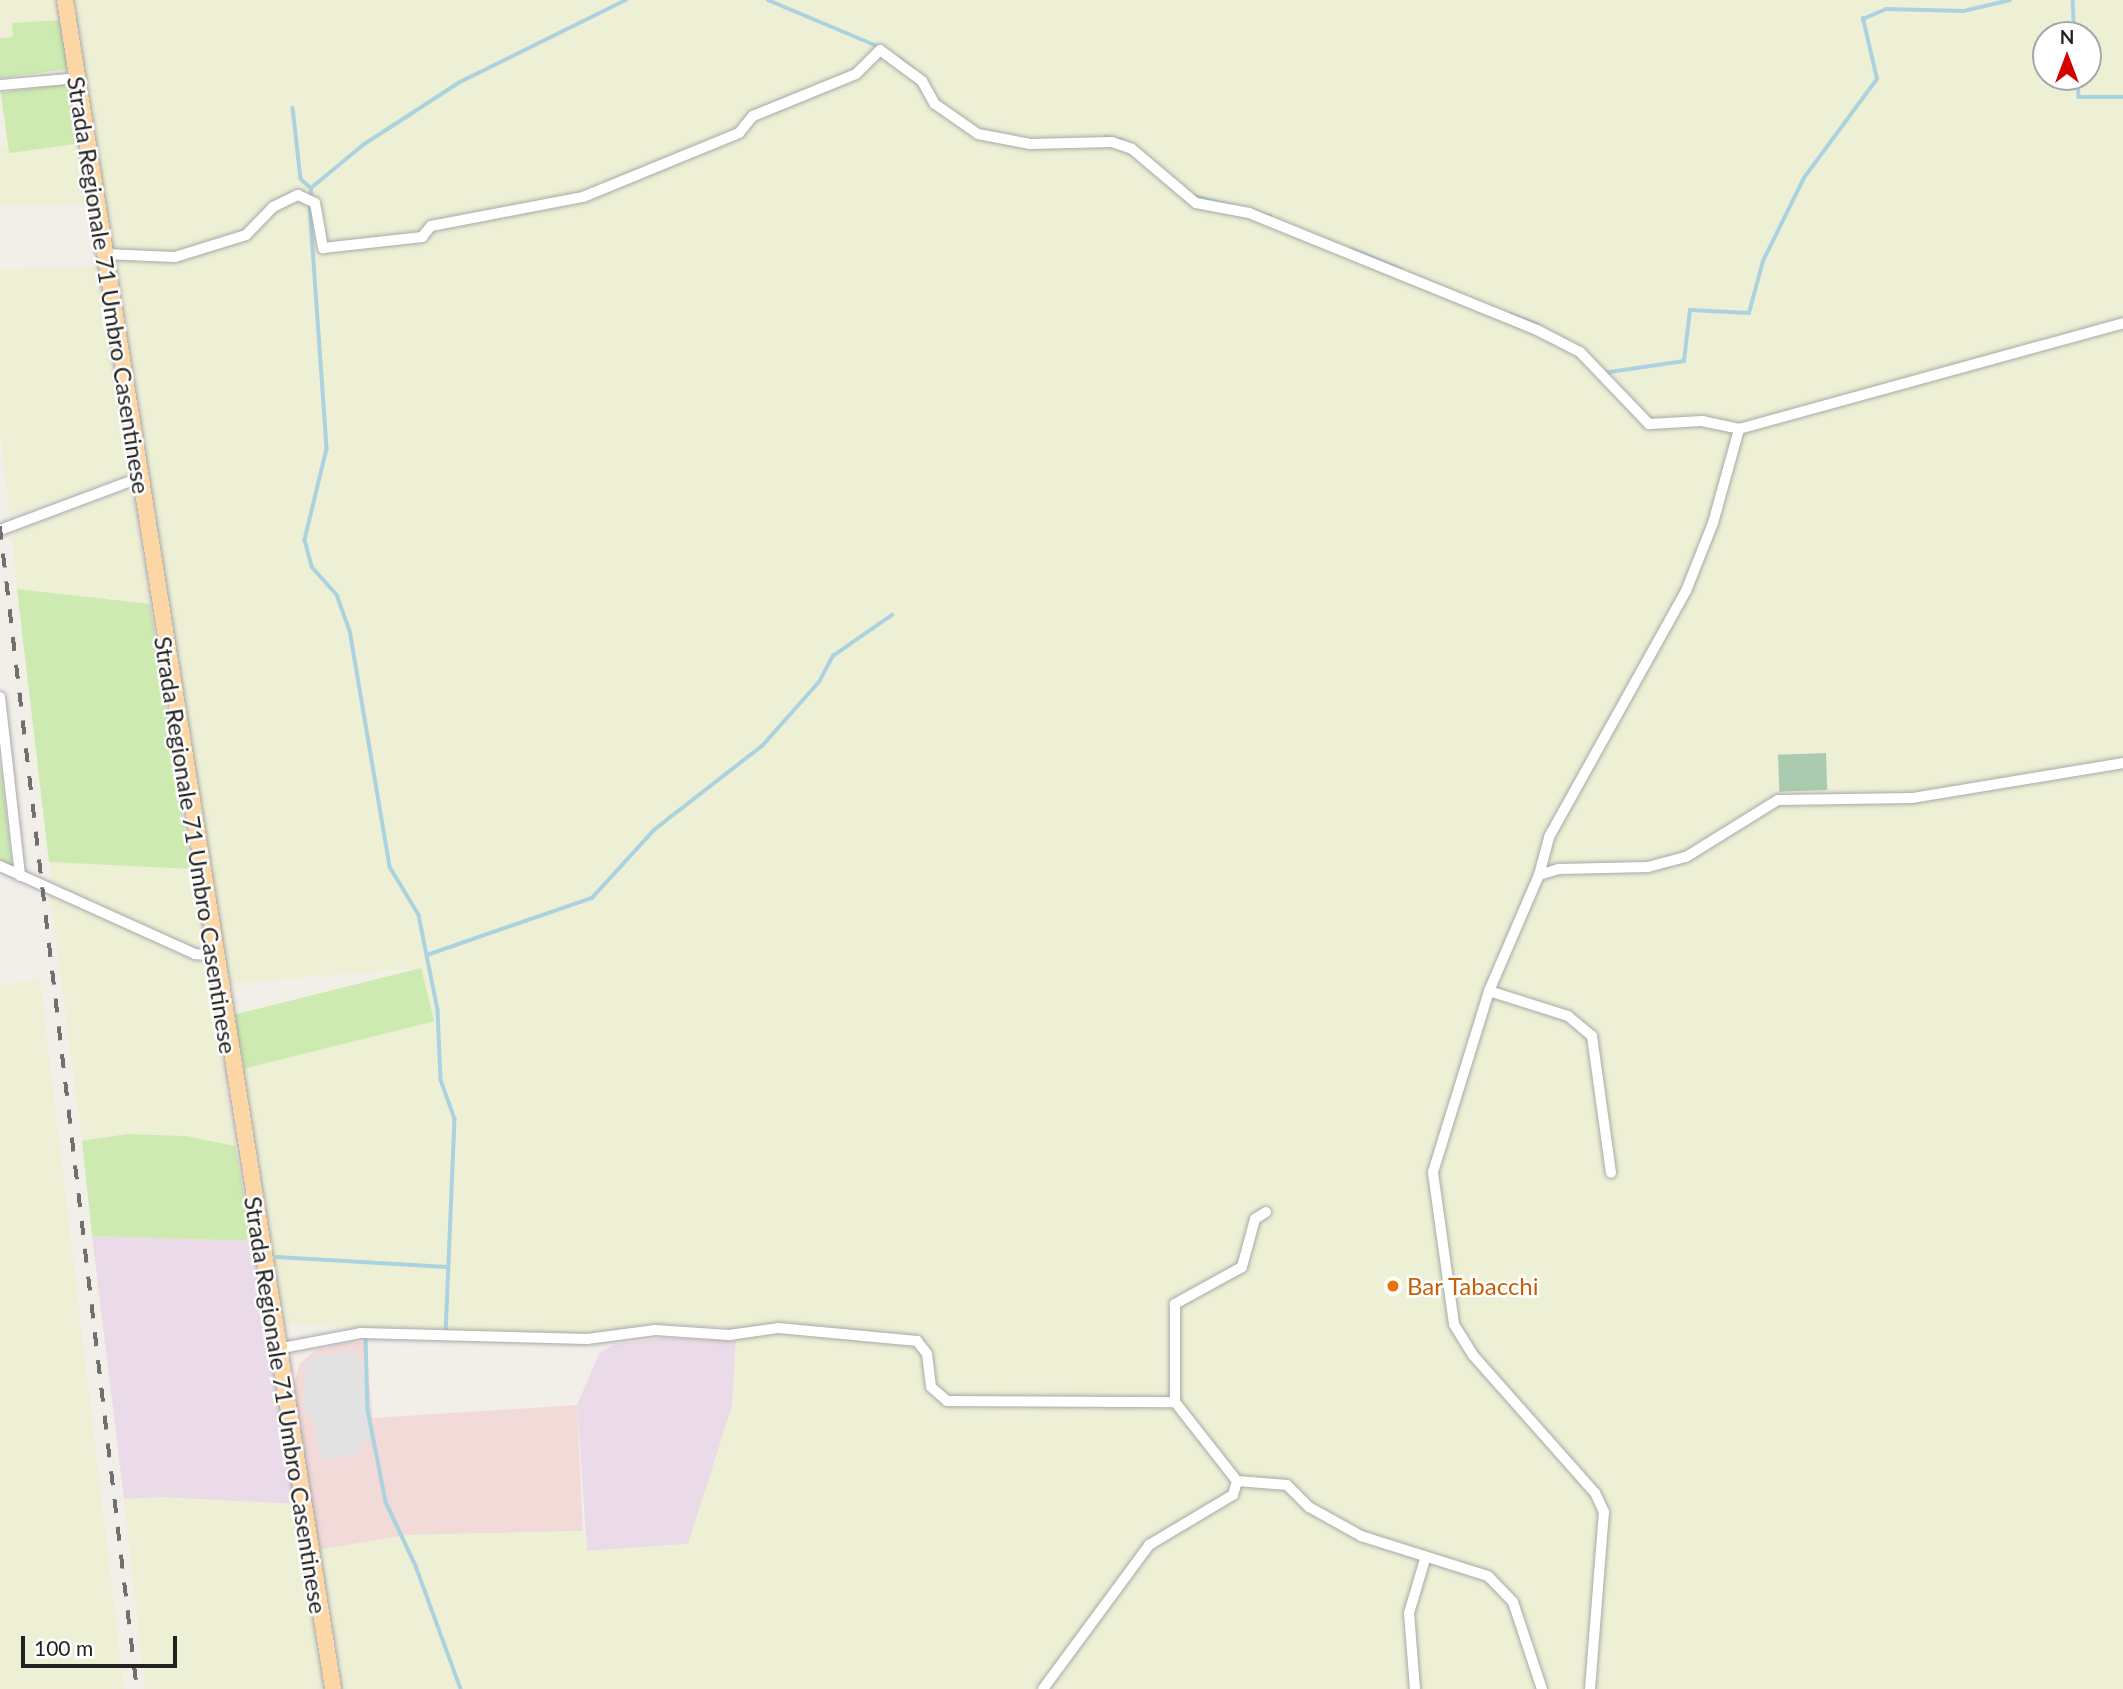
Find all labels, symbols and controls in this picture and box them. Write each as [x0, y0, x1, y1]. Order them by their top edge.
north arrow [2032, 21, 2102, 91]
text: N [2060, 25, 2074, 48]
street label: Strada Regionale 71 Umbro Casentinese [62, 74, 156, 496]
street label: Strada Regionale 71 Umbro Casentinese [149, 634, 243, 1056]
street label: Strada Regionale 71 Umbro Casentinese [239, 1194, 333, 1616]
place label: Bar Tabacchi [1407, 1272, 1540, 1300]
marker: Bar Tabacchi [1385, 1278, 1401, 1294]
scale bar [24, 1622, 180, 1666]
text: 100 m [34, 1635, 93, 1660]

